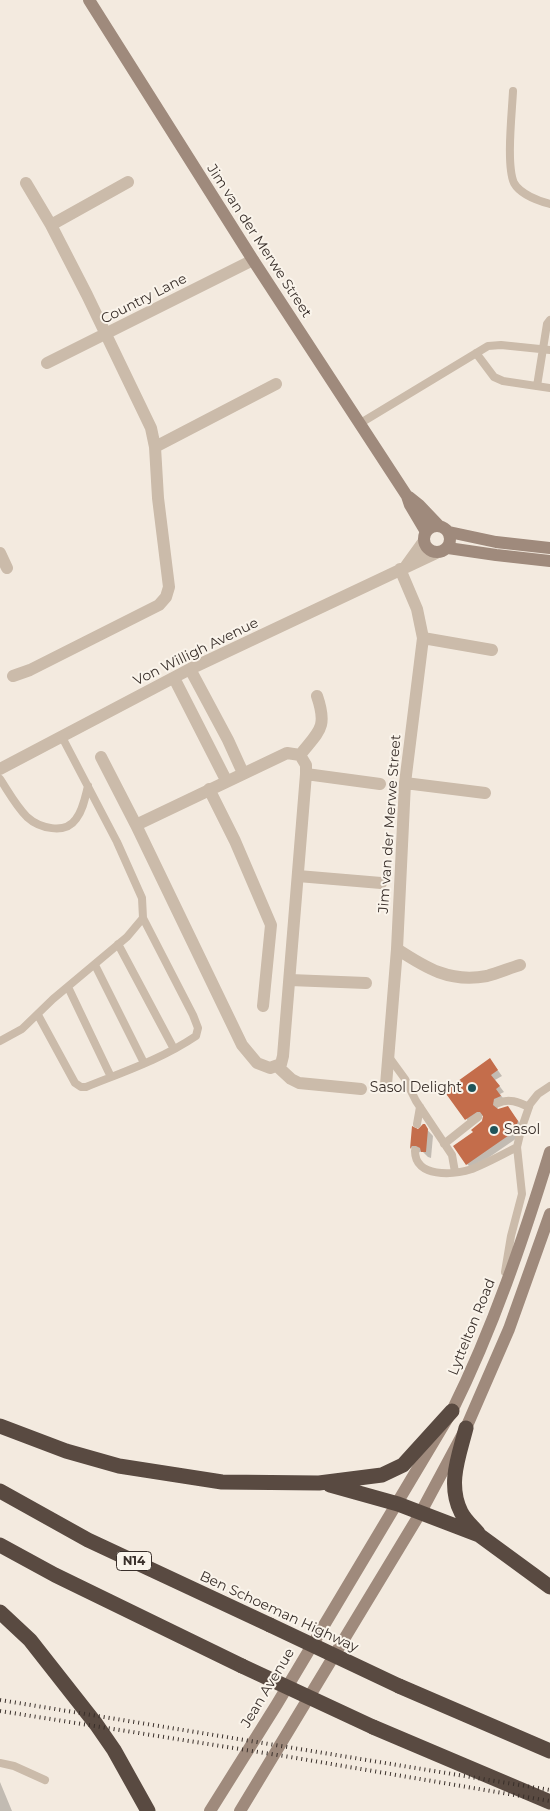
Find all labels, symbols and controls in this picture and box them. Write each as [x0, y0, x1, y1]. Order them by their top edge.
street label: Jim van der Merwe Street [203, 161, 315, 321]
street label: Country Lane [98, 270, 190, 328]
street label: Von Willigh Avenue [131, 614, 261, 690]
street label: Jim van der Merwe Street [375, 734, 405, 914]
place label: Sasol Delight [370, 1080, 462, 1096]
marker: Sasol Delight [466, 1082, 478, 1094]
place label: Sasol [504, 1122, 540, 1138]
marker: Sasol [488, 1124, 500, 1136]
street label: Lyttelton Road [445, 1276, 499, 1378]
road number: N14 [116, 1552, 152, 1570]
street label: Ben Schoeman Highway [197, 1568, 361, 1656]
street label: Jean Avenue [238, 1645, 298, 1731]

